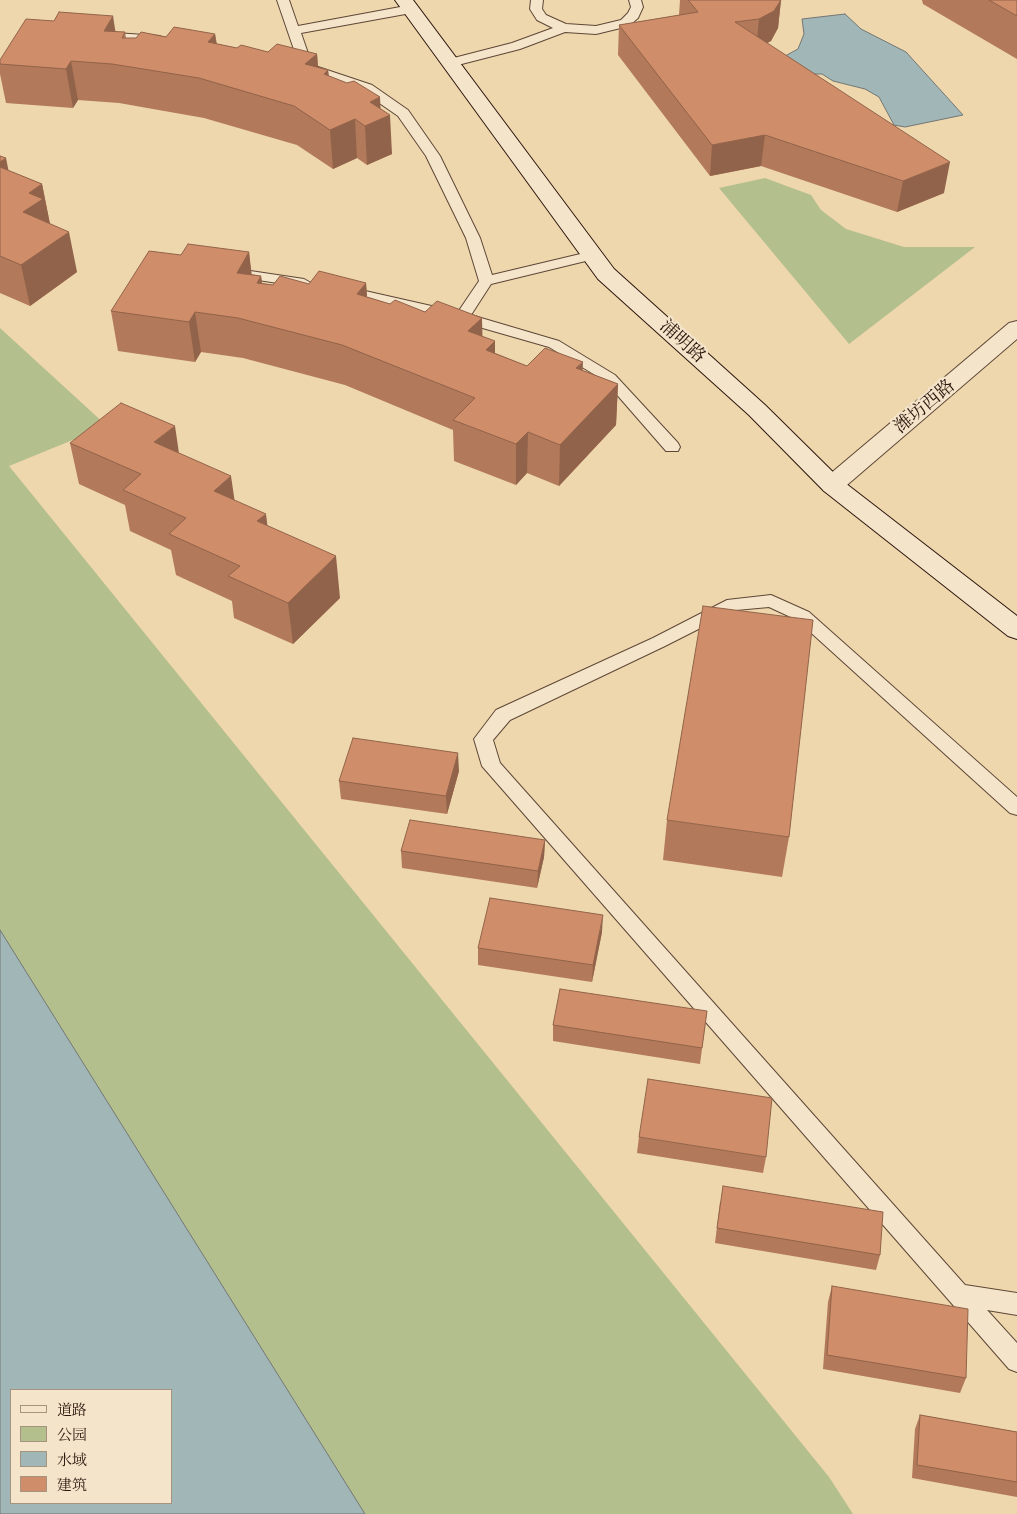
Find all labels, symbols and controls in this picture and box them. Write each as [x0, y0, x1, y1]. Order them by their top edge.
street label: 浦明路 [655, 316, 709, 368]
street label: 潍坊西路 [890, 376, 960, 438]
legend [10, 1389, 172, 1504]
text: 道路 [57, 1401, 87, 1419]
text: 公园 [57, 1426, 87, 1444]
text: 水域 [57, 1451, 87, 1469]
text: 建筑 [57, 1476, 87, 1494]

